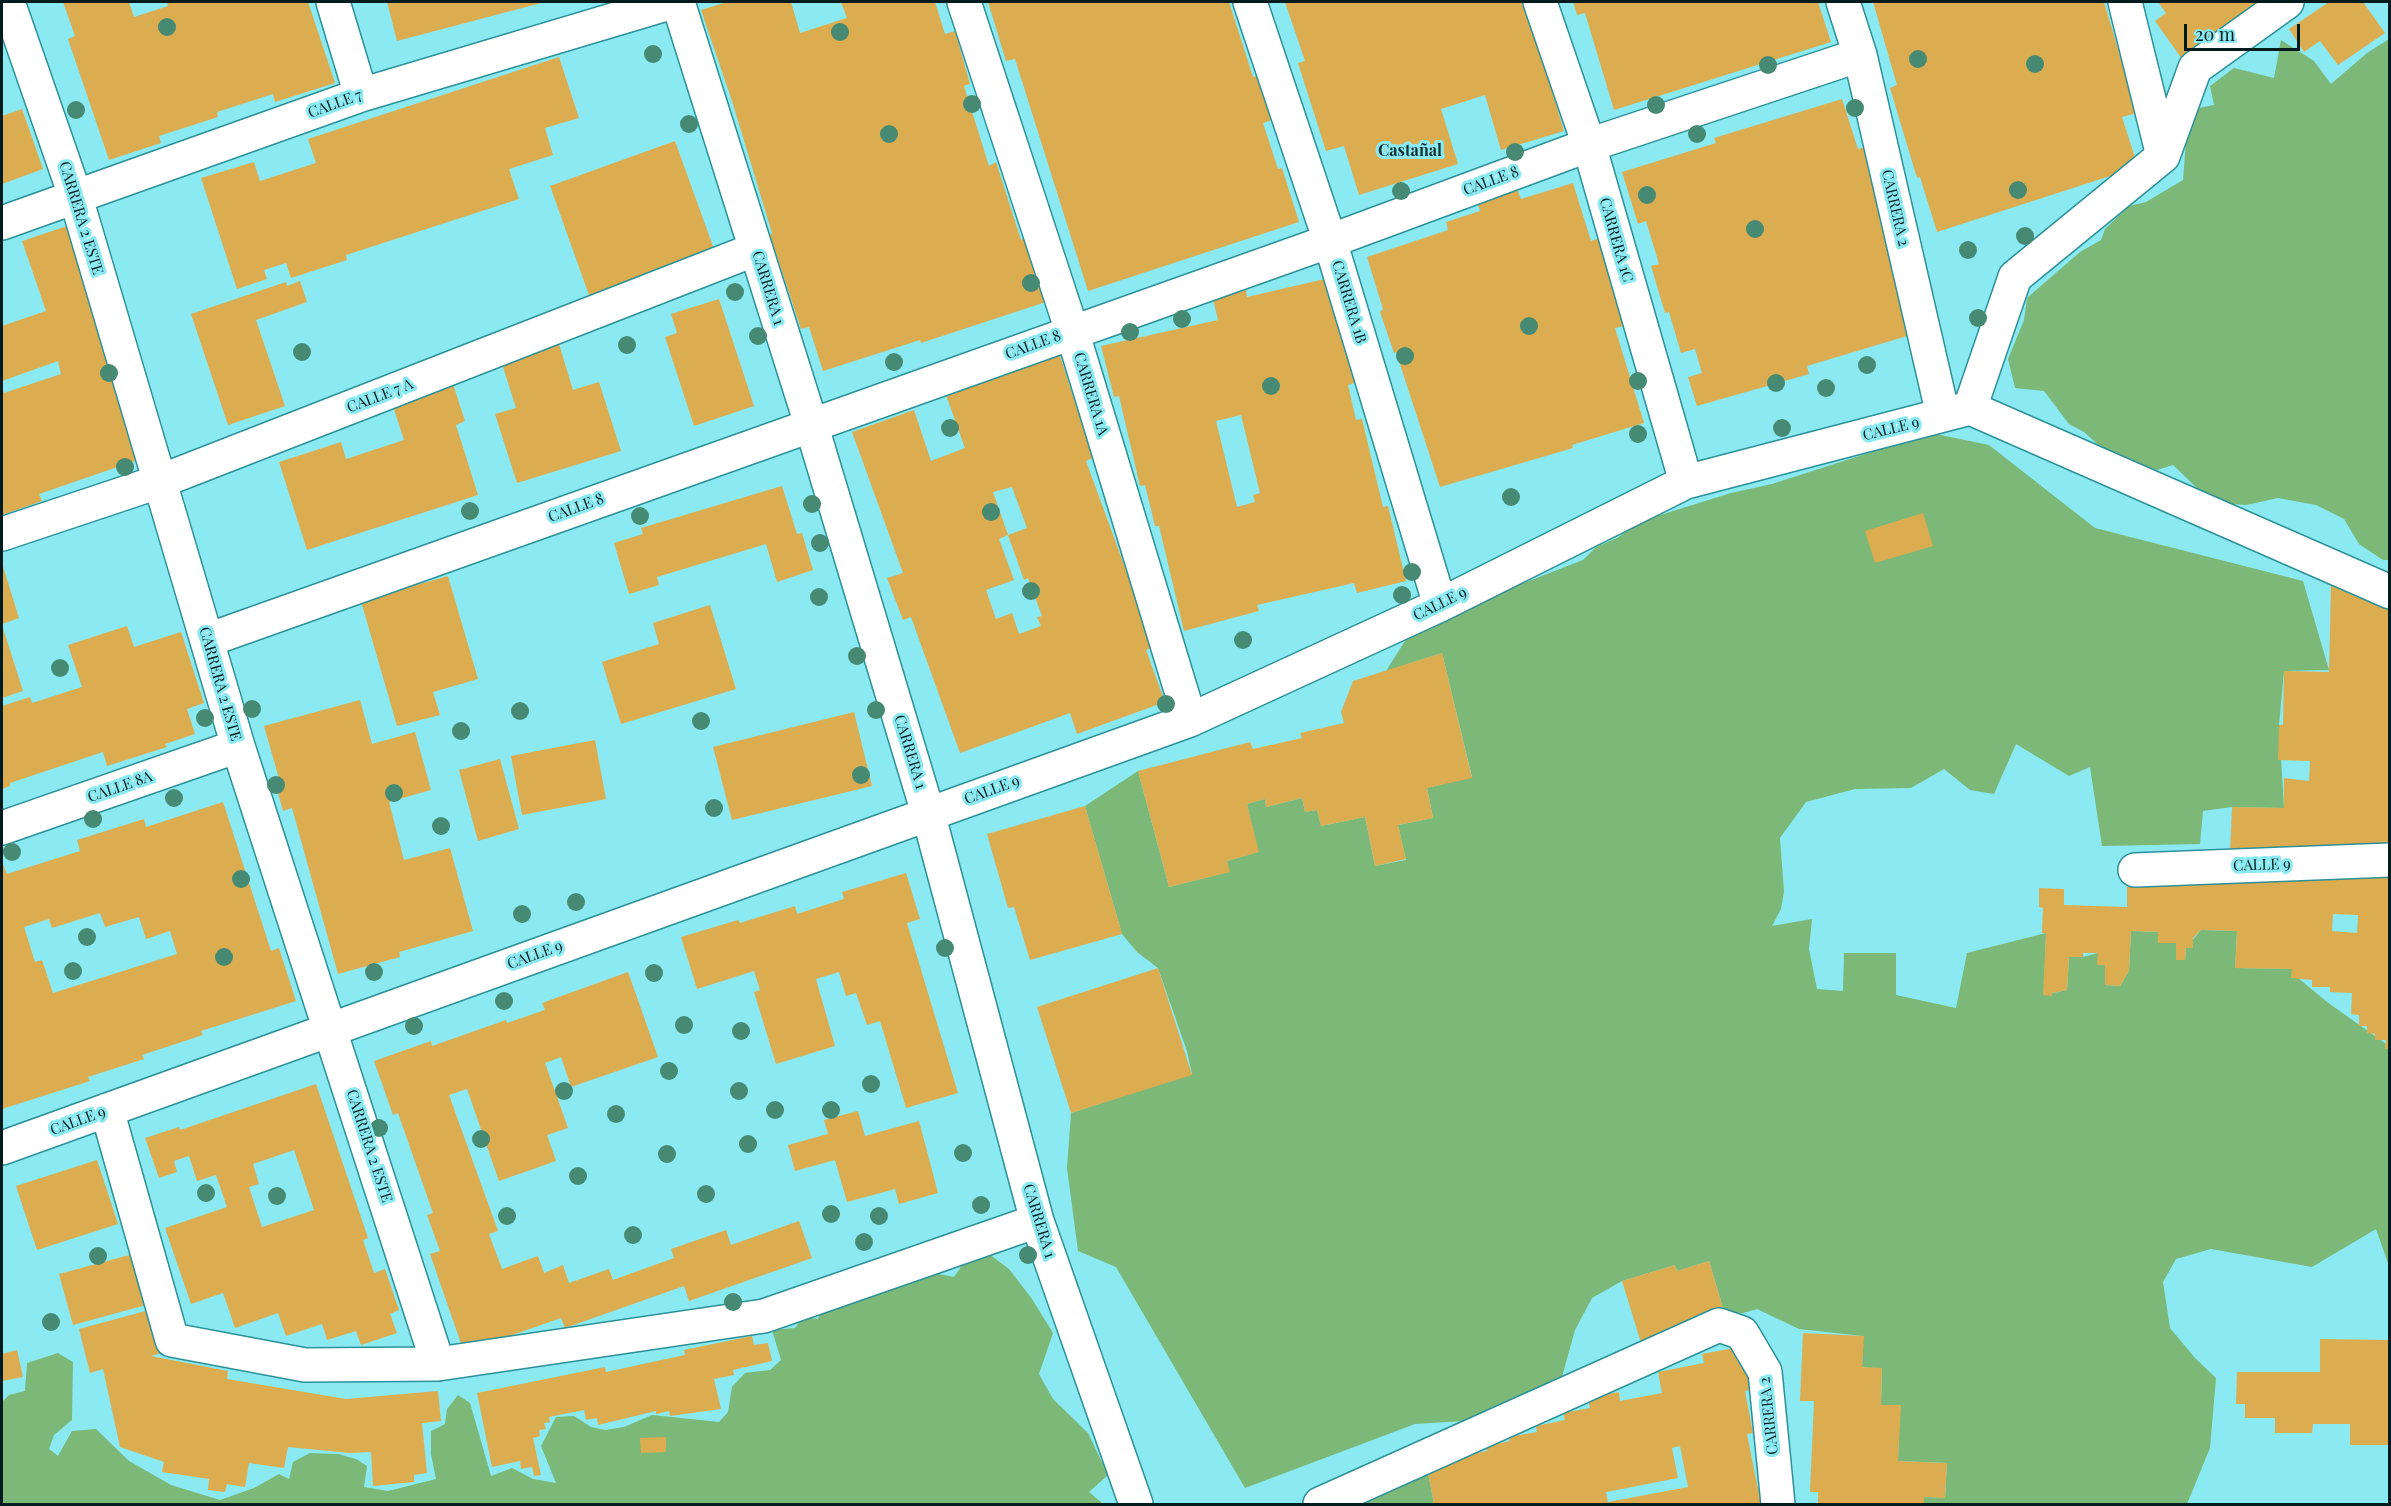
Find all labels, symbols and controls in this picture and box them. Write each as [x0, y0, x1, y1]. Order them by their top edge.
scale bar [2187, 12, 2302, 50]
text: 20 m [2195, 22, 2235, 46]
street label: CALLE 7 [306, 86, 364, 122]
district label: Castañal [1378, 141, 1442, 161]
street label: CARRERA 2 ESTE [55, 159, 107, 277]
street label: CALLE 8 [1461, 163, 1521, 199]
street label: CARRERA 2 [1877, 168, 1913, 248]
street label: CARRERA 1C [1595, 196, 1637, 284]
street label: CARRERA 1 [748, 249, 788, 327]
street label: CARRERA 1B [1328, 258, 1370, 346]
street label: CALLE 8 [1003, 327, 1063, 363]
street label: CARRERA 1A [1070, 350, 1112, 438]
street label: CALLE 7 A [344, 375, 416, 417]
street label: CALLE 9 [1861, 413, 1921, 445]
street label: CALLE 8 [546, 490, 606, 526]
street label: CALLE 9 [1410, 583, 1470, 625]
street label: CARRERA 2 ESTE [195, 625, 245, 743]
street label: CARRERA 1 [890, 713, 930, 791]
street label: CALLE 8A [85, 768, 155, 806]
street label: CALLE 9 [962, 772, 1022, 808]
street label: CALLE 9 [2233, 855, 2291, 875]
street label: CALLE 9 [505, 937, 565, 973]
street label: CARRERA 2 ESTE [342, 1087, 396, 1205]
street label: CALLE 9 [48, 1103, 108, 1139]
street label: CARRERA 1 [1019, 1182, 1059, 1260]
street label: CARRERA 2 [1756, 1376, 1782, 1456]

